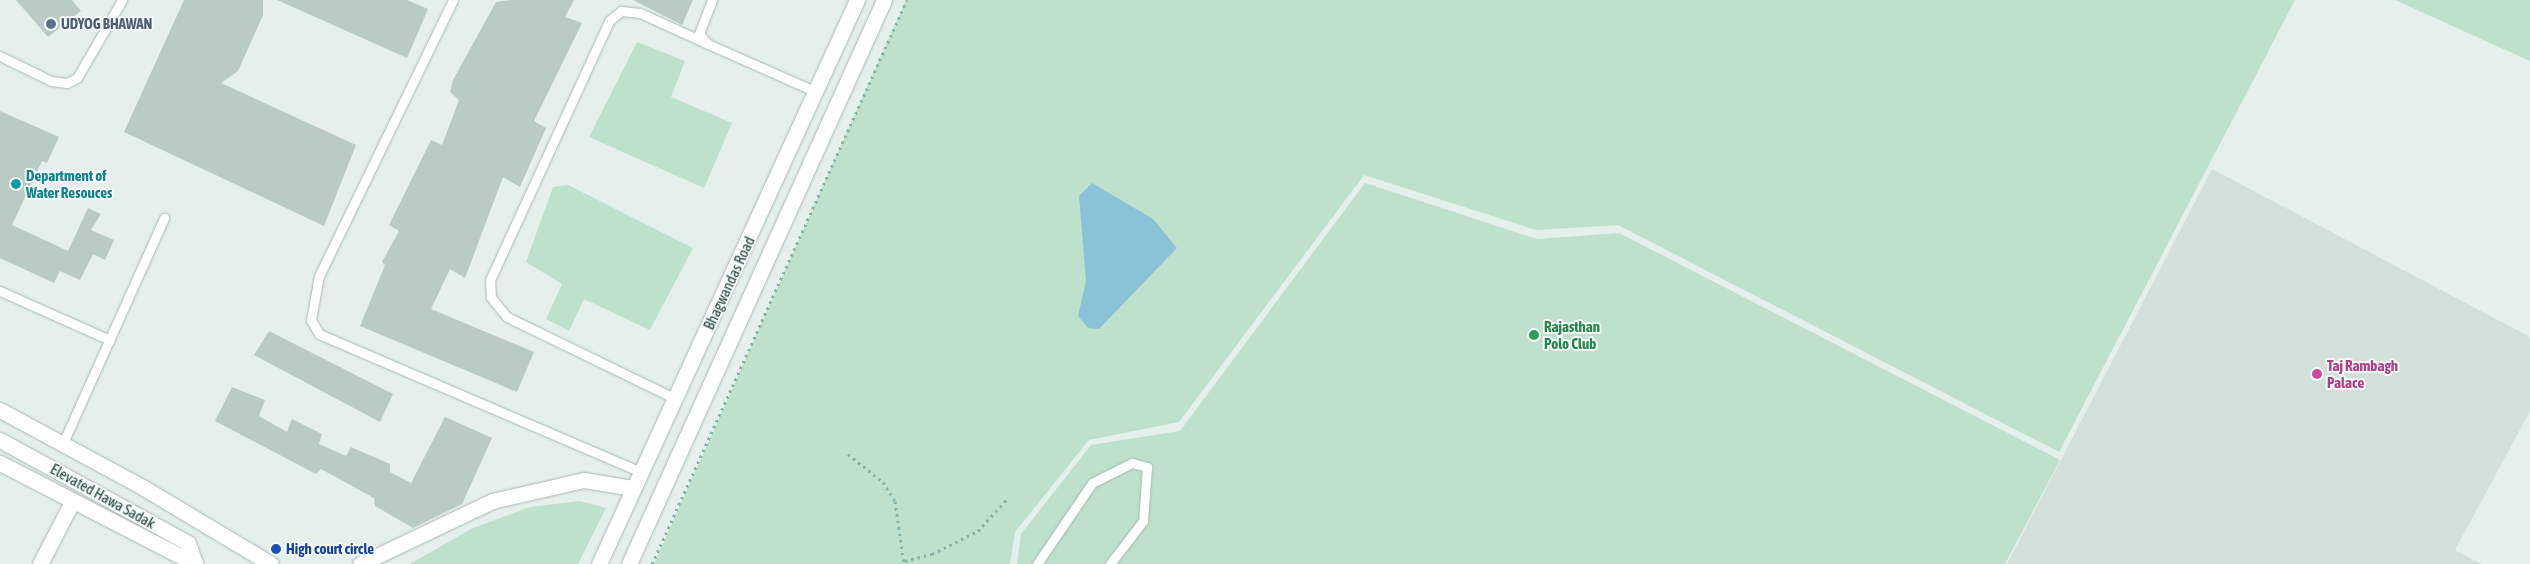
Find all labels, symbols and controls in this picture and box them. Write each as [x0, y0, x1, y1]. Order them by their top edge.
place label: UDYOG BHAWAN [61, 15, 152, 33]
marker: UDYOG BHAWAN [45, 18, 57, 30]
place label: Department of Water Resouces [26, 166, 112, 201]
marker: Department of Water Resouces [10, 178, 22, 190]
street label: Bhagwandas Road [700, 233, 758, 333]
place label: Rajasthan Polo Club [1544, 317, 1600, 352]
marker: Rajasthan Polo Club [1528, 329, 1540, 341]
place label: Taj Rambagh Palace [2327, 356, 2398, 391]
marker: Taj Rambagh Palace [2311, 368, 2323, 380]
street label: Elevated Hawa Sadak [47, 460, 159, 532]
place label: High court circle [286, 540, 374, 558]
marker: High court circle [270, 543, 282, 555]

